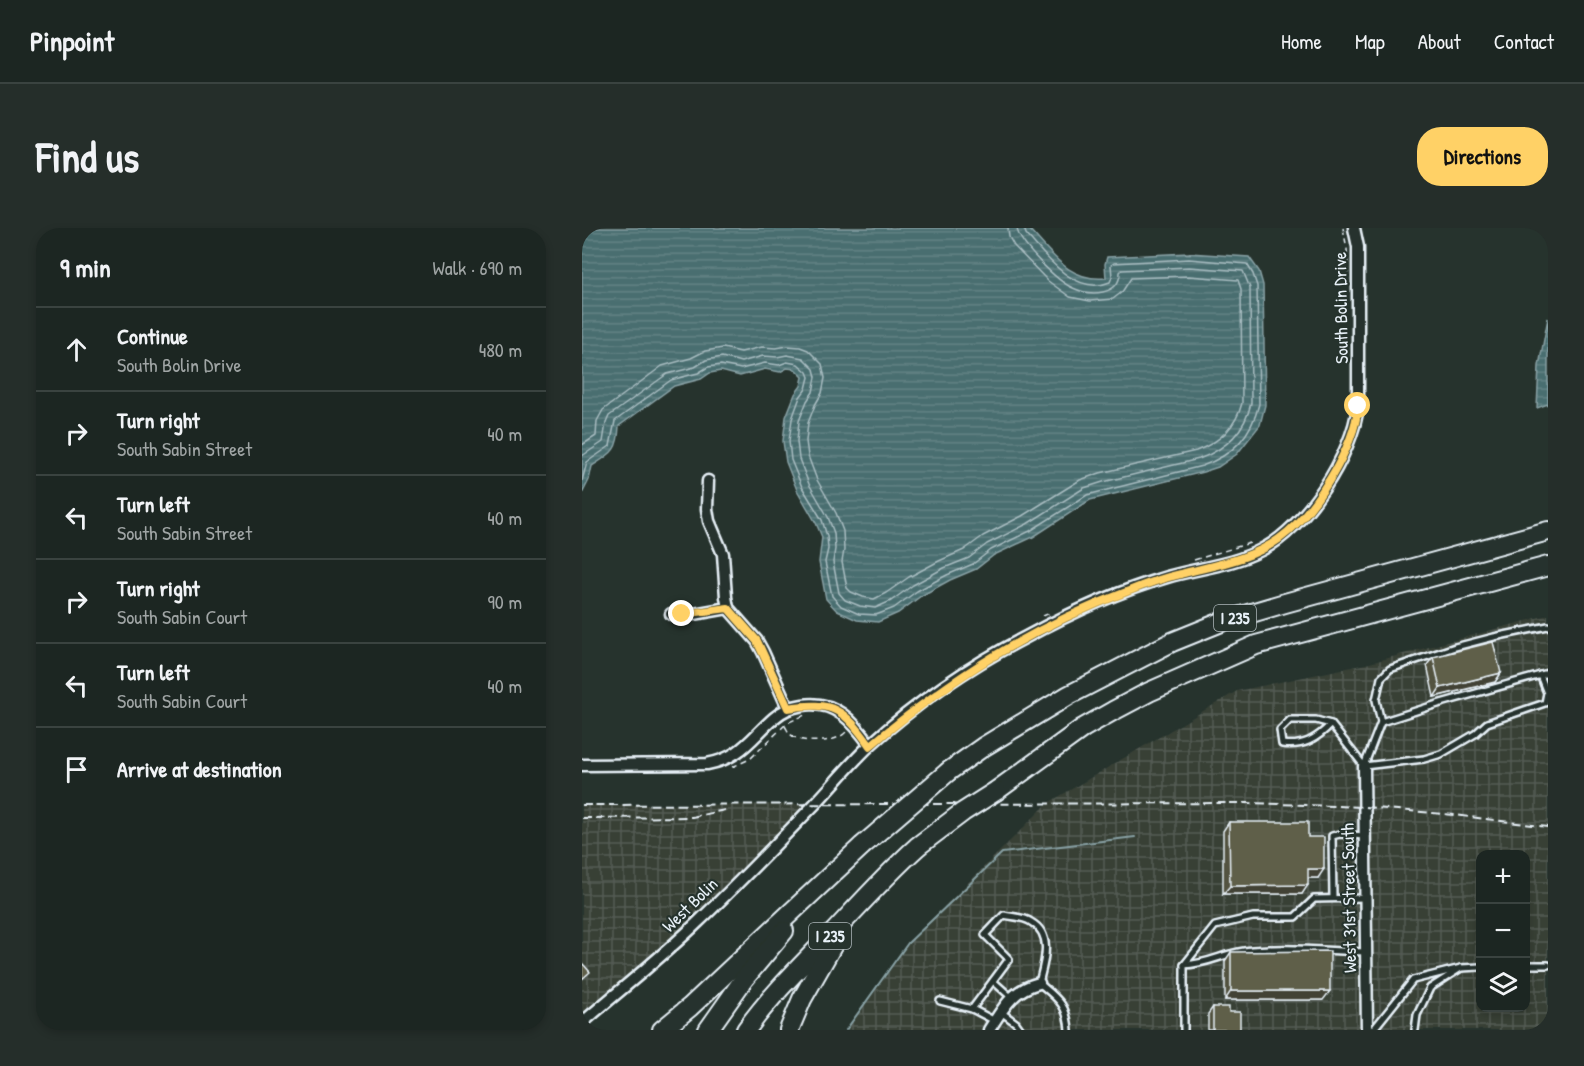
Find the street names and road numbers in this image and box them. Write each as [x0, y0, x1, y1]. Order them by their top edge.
street label: South Bolin Drive [1327, 252, 1354, 364]
road number: I 235 [1214, 605, 1256, 631]
street label: West 31st Street South [1335, 822, 1362, 973]
street label: West Bolin [656, 872, 723, 938]
road number: I 235 [809, 923, 851, 949]

